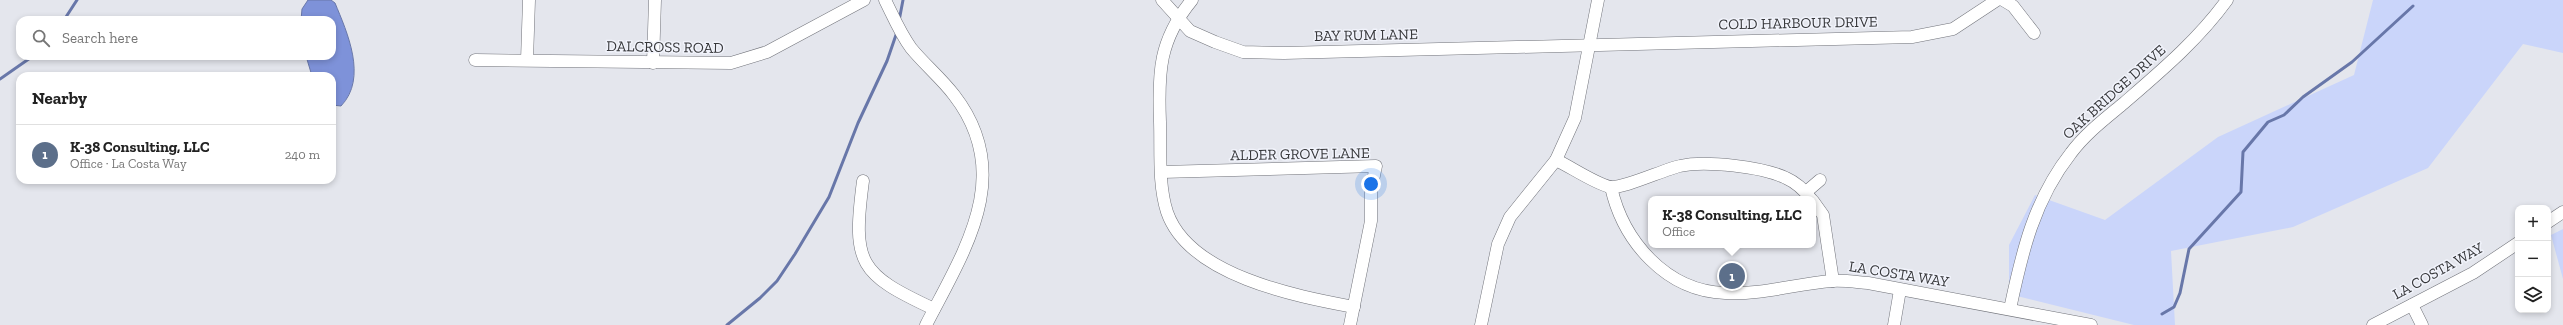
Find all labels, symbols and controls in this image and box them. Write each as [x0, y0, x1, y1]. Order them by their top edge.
street label: COLD HARBOUR DRIVE [1718, 13, 1878, 33]
search box [16, 16, 336, 60]
street label: BAY RUM LANE [1314, 25, 1418, 45]
icon: search [30, 27, 52, 49]
text: Search here [62, 29, 138, 47]
street label: DALCROSS ROAD [606, 37, 724, 57]
street label: OAK BRIDGE DRIVE [2059, 41, 2169, 143]
text: Nearby [32, 88, 87, 108]
text: K-38 Consulting, LLC [70, 138, 210, 156]
street label: ALDER GROVE LANE [1230, 144, 1370, 164]
text: 1 [42, 147, 48, 162]
text: 240 m [285, 147, 320, 162]
text: Office · La Costa Way [70, 156, 187, 171]
your location [1361, 174, 1381, 194]
popup [1648, 196, 1816, 248]
map controls [2515, 205, 2551, 313]
button: + [2515, 205, 2551, 241]
text: K-38 Consulting, LLC [1662, 206, 1802, 224]
text: Office [1662, 224, 1695, 239]
street label: LA COSTA WAY [2389, 238, 2487, 303]
button: − [2515, 241, 2551, 277]
street label: LA COSTA WAY [1848, 257, 1951, 291]
pin: 1 [1719, 261, 1745, 291]
button: layers [2515, 277, 2551, 313]

